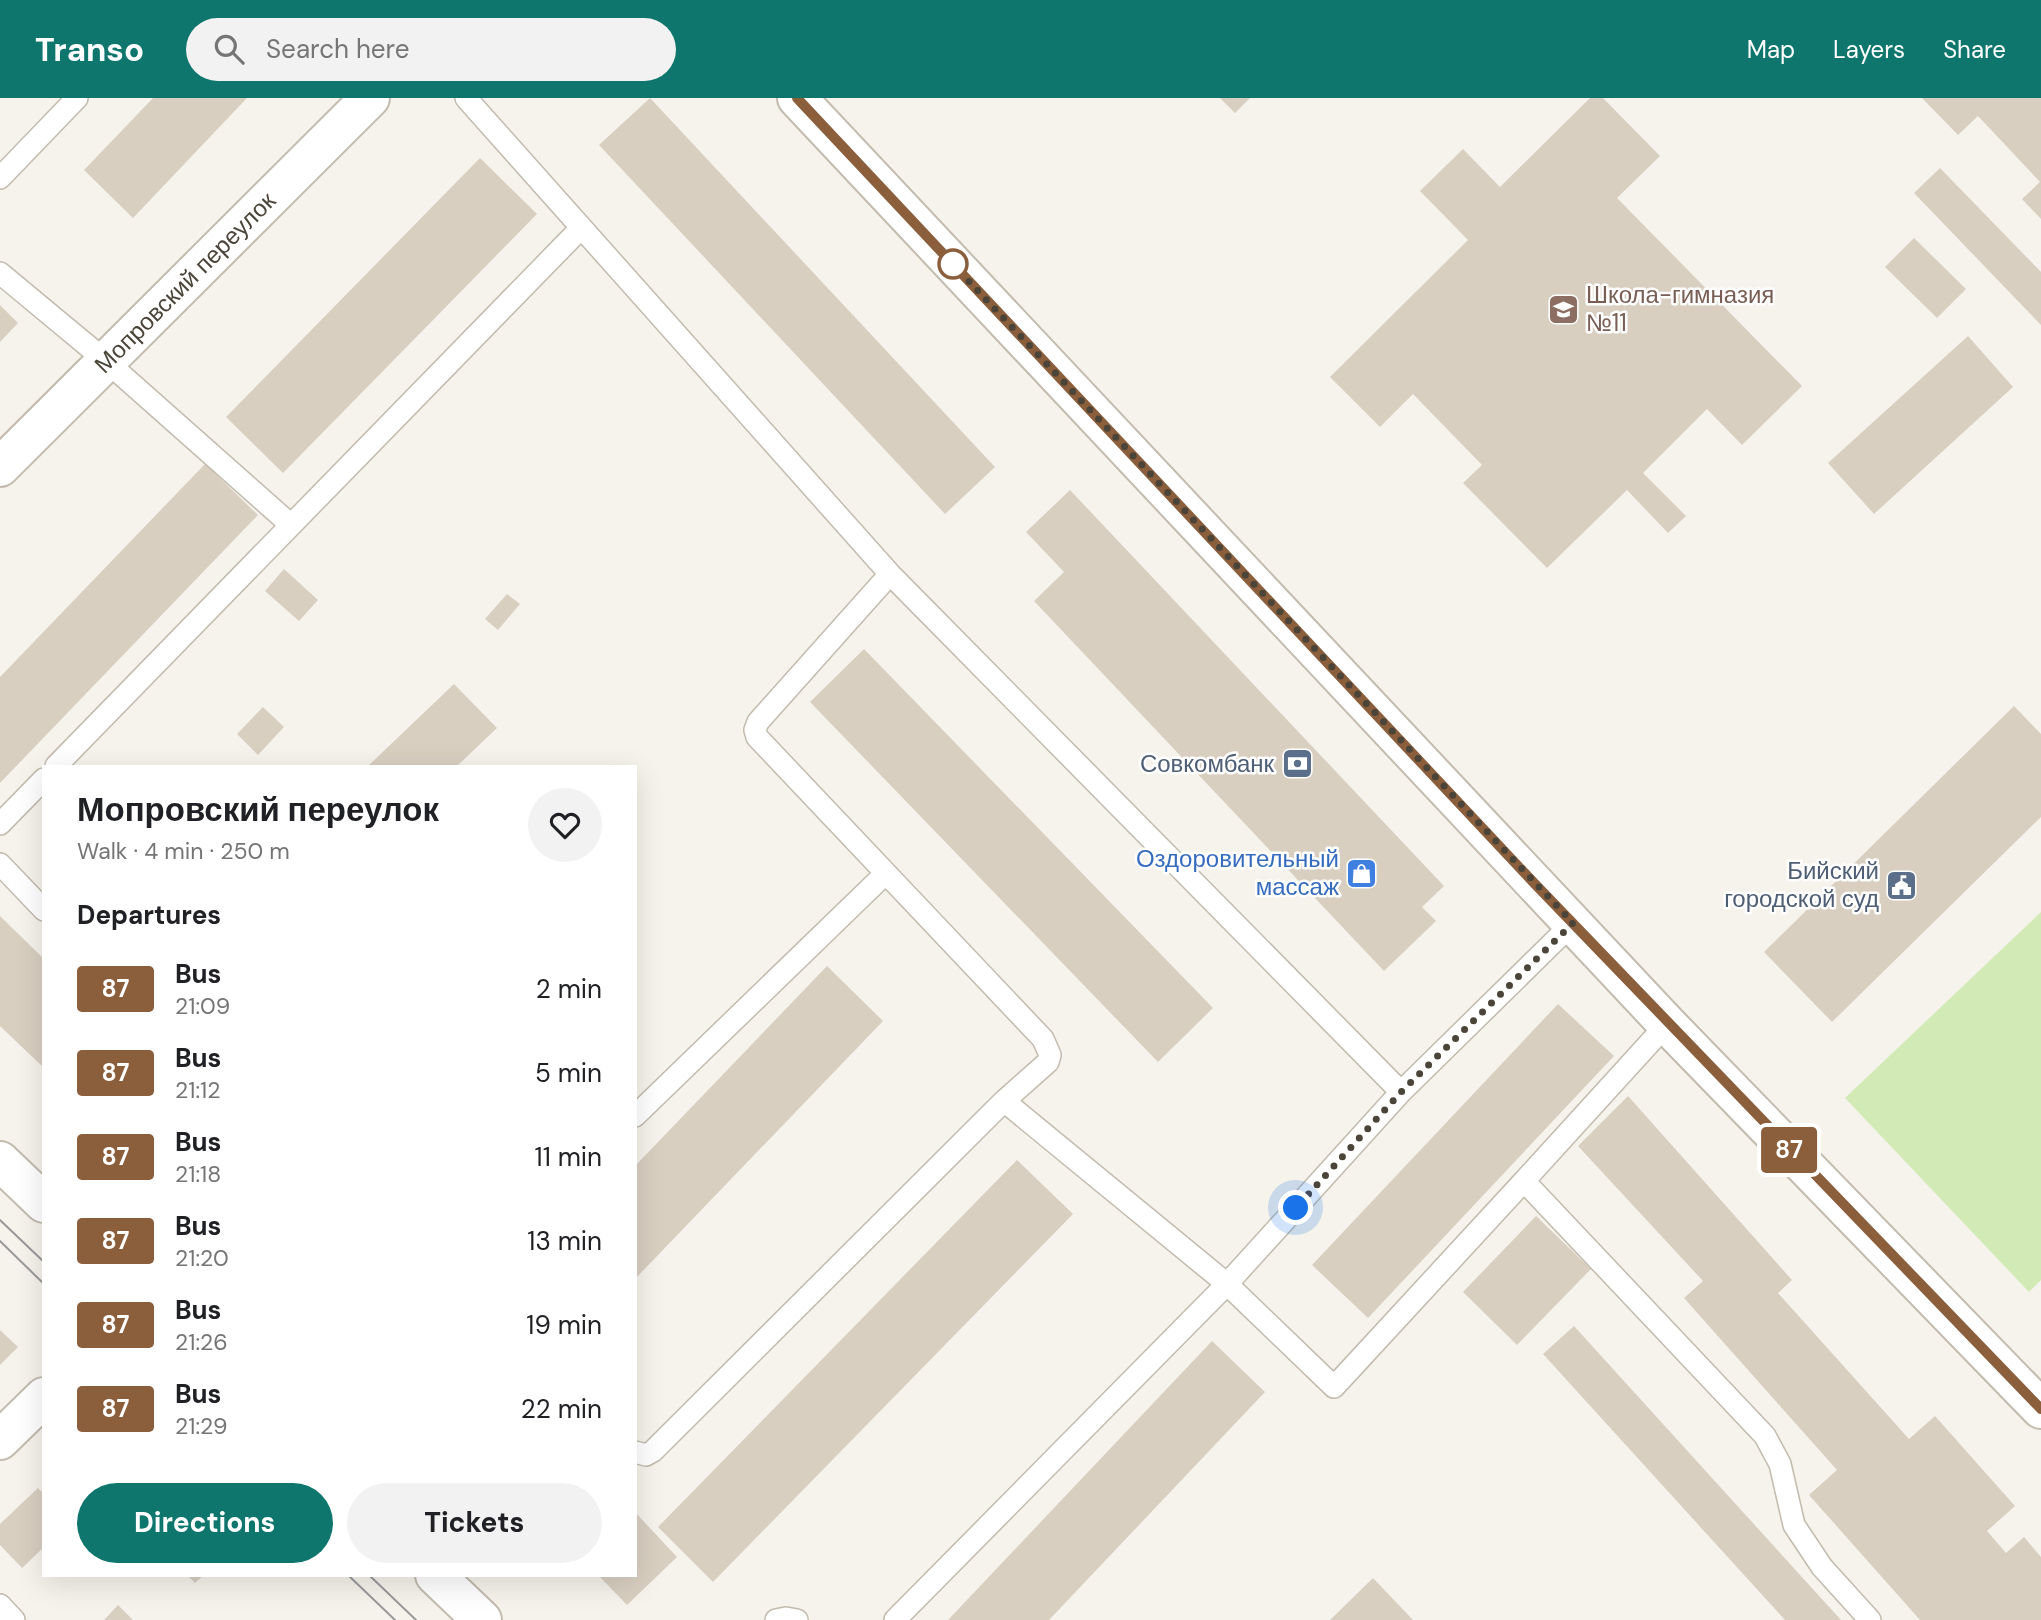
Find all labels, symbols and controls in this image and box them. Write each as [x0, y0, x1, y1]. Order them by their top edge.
search box [186, 18, 676, 81]
text: Transo [35, 28, 144, 71]
icon: search [210, 30, 248, 68]
text: Search here [266, 32, 410, 66]
text: Map [1747, 34, 1795, 65]
text: Layers [1833, 34, 1905, 65]
text: Share [1943, 34, 2006, 65]
street label: Мопровский переулок [87, 185, 282, 380]
unlabelled marker [938, 249, 968, 279]
place label: Школа-гимназия №11 [1586, 279, 1774, 338]
school or university icon: Школа-гимназия №11 [1546, 292, 1580, 326]
bank icon: Совкомбанк [1280, 747, 1314, 781]
place label: Совкомбанк [1140, 748, 1274, 779]
text: Мопровский переулок [77, 788, 439, 831]
button: heart [528, 788, 602, 862]
text: Walk · 4 min · 250 m [77, 836, 290, 866]
place label: Оздоровительный массаж [1136, 843, 1339, 902]
place label: Бийский городской суд [1724, 855, 1879, 914]
shop icon: Оздоровительный массаж [1345, 856, 1379, 890]
public building icon: Бийский городской суд [1885, 868, 1919, 902]
text: Departures [77, 898, 221, 932]
text: Bus [175, 957, 221, 991]
text: 2 min [536, 972, 602, 1006]
text: 87 [102, 973, 129, 1004]
text: 21:09 [175, 991, 230, 1021]
text: Bus [175, 1041, 221, 1075]
text: 5 min [535, 1056, 602, 1090]
text: 87 [102, 1057, 129, 1088]
text: 21:12 [175, 1075, 221, 1105]
text: Bus [175, 1125, 221, 1159]
line badge: 87 [1758, 1127, 1820, 1173]
text: 87 [1775, 1134, 1803, 1165]
text: 11 min [535, 1140, 602, 1174]
text: 87 [102, 1141, 129, 1172]
text: 21:18 [175, 1159, 221, 1189]
your location [1278, 1190, 1313, 1225]
text: Bus [175, 1209, 221, 1243]
text: 13 min [527, 1224, 602, 1258]
text: 87 [102, 1225, 129, 1256]
text: 21:20 [175, 1243, 229, 1273]
text: Bus [175, 1293, 221, 1327]
text: 19 min [526, 1308, 602, 1342]
text: 87 [102, 1309, 129, 1340]
text: 21:26 [175, 1327, 228, 1357]
text: Bus [175, 1377, 221, 1411]
text: 22 min [521, 1392, 602, 1426]
text: 87 [102, 1393, 129, 1424]
text: 21:29 [175, 1411, 228, 1441]
button: Directions [77, 1483, 333, 1563]
button: Tickets [347, 1483, 602, 1563]

